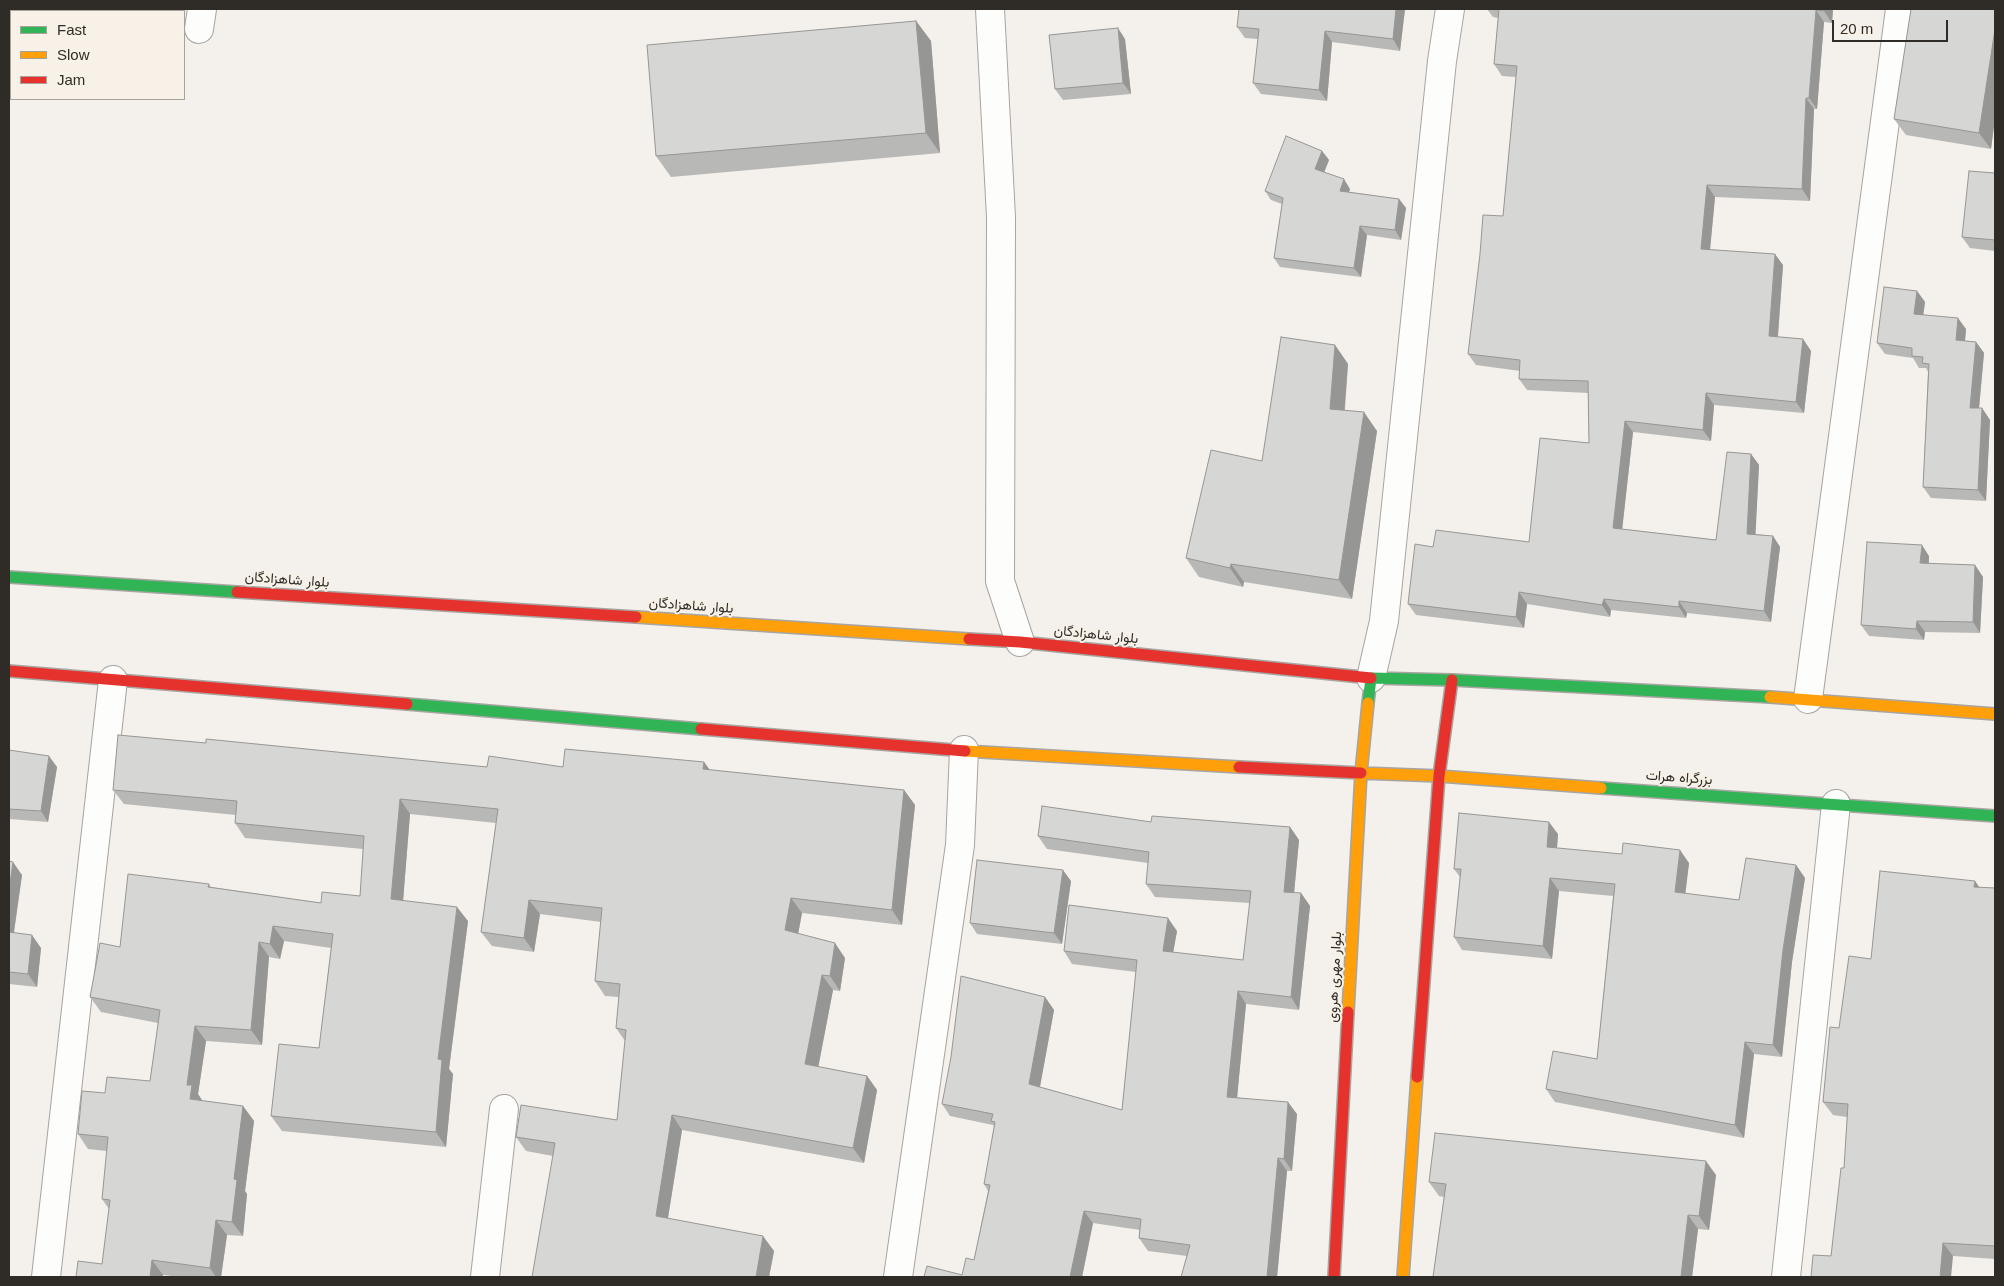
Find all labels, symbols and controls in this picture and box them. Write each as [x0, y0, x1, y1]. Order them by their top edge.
legend [10, 10, 185, 100]
scale bar [1834, 10, 1950, 42]
text: 20 m [1840, 20, 1873, 37]
text: Fast [57, 21, 86, 38]
text: Slow [57, 46, 90, 63]
text: Jam [57, 71, 85, 88]
street label: بلوار شاهزادگان [244, 569, 330, 591]
street label: بلوار شاهزادگان [648, 595, 734, 617]
street label: بلوار شاهزادگان [1053, 622, 1139, 648]
street label: بزرگراه هرات [1645, 767, 1713, 789]
street label: بلوار مهری هروی [1324, 931, 1346, 1023]

